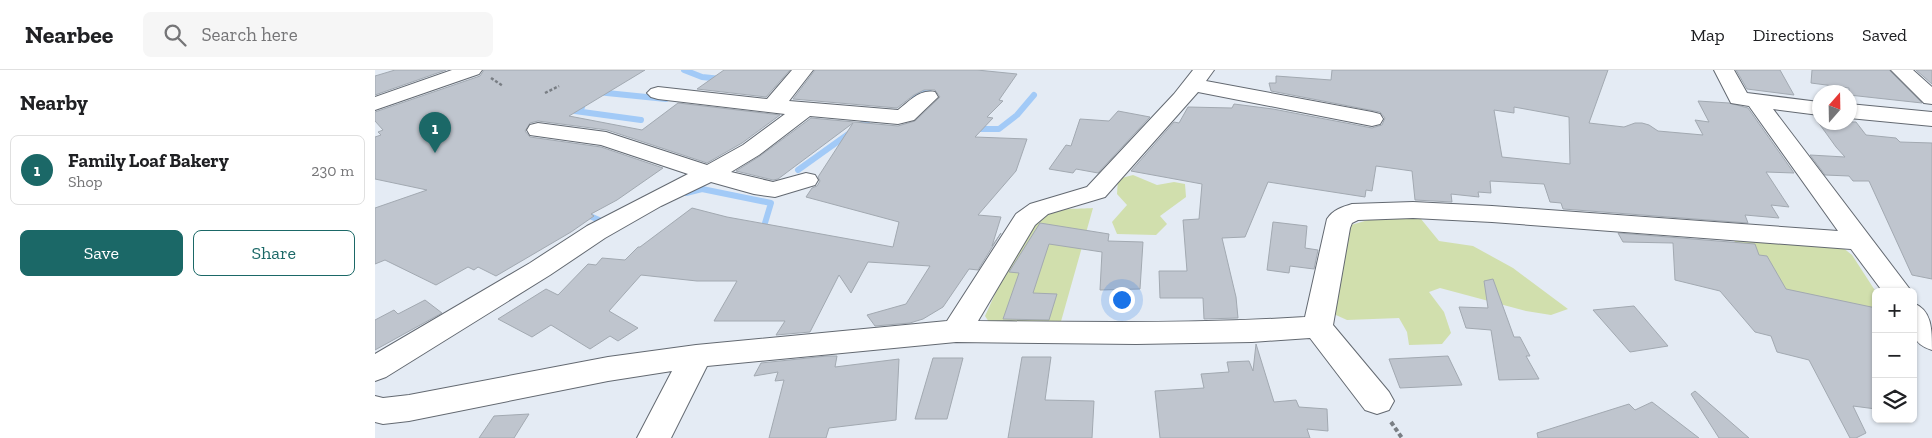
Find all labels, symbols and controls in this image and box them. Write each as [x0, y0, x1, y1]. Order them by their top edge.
search box [143, 12, 493, 57]
text: Nearbee [25, 20, 113, 49]
icon: search [161, 21, 189, 49]
text: Search here [201, 23, 298, 46]
text: Map [1690, 24, 1725, 46]
text: Directions [1753, 24, 1834, 46]
text: Saved [1862, 24, 1907, 46]
north arrow [1812, 85, 1857, 130]
text: Nearby [20, 90, 88, 115]
pin: 1 [419, 112, 451, 153]
text: Family Loaf Bakery [68, 149, 229, 172]
text: 1 [34, 161, 40, 180]
text: 230 m [311, 161, 354, 180]
text: Shop [68, 172, 103, 191]
button: Save [20, 230, 183, 276]
button: Share [193, 230, 355, 276]
your location [1109, 287, 1135, 313]
map controls [1872, 288, 1917, 423]
button: + [1872, 288, 1917, 333]
button: − [1872, 333, 1917, 378]
button: layers [1872, 378, 1917, 423]

